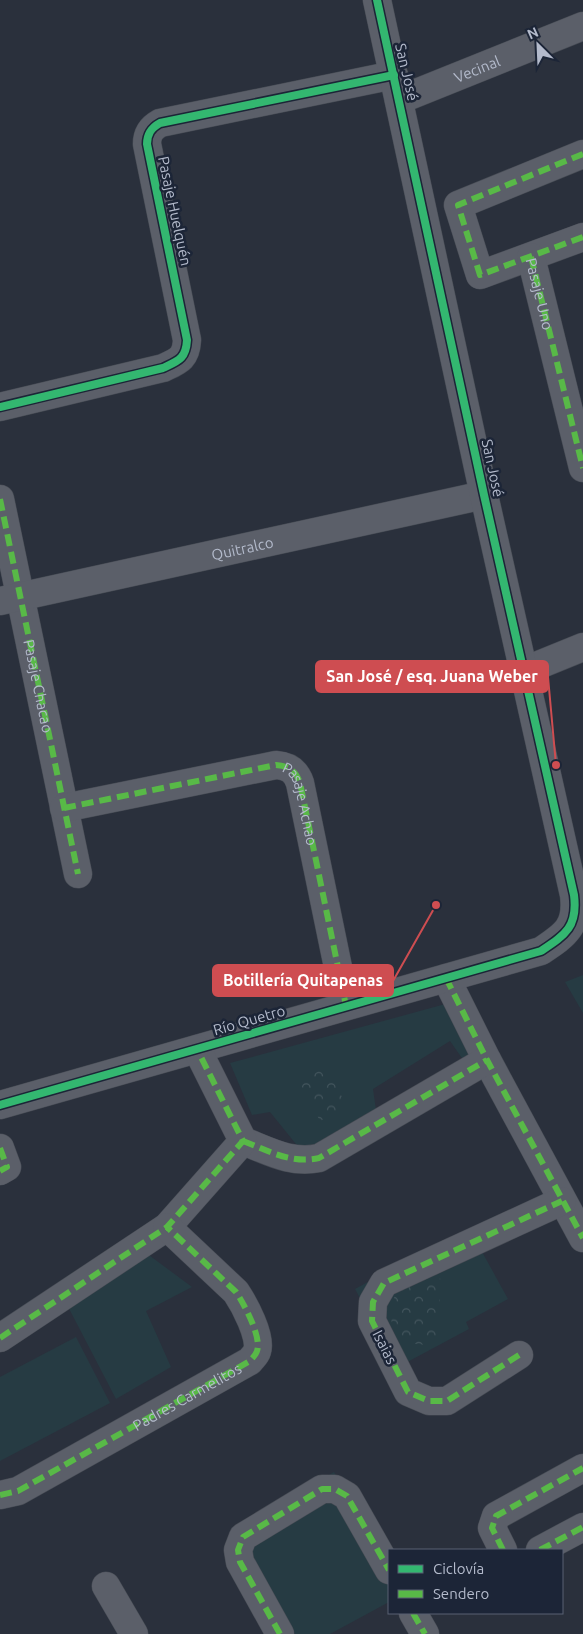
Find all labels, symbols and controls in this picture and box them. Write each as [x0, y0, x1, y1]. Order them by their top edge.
north arrow [513, 20, 563, 70]
text: N [525, 24, 541, 43]
street label: San José [392, 42, 422, 102]
street label: Vecinal [451, 52, 503, 86]
street label: Pasaje Huelquén [155, 155, 195, 267]
street label: Pasaje Uno [523, 256, 557, 332]
street label: San José [479, 438, 507, 498]
street label: Quitralco [210, 533, 275, 563]
street label: Pasaje Chacao [21, 638, 57, 734]
callout: San José / esq. Juana Weber [316, 661, 548, 692]
text: San José / esq. Juana Weber [326, 667, 538, 685]
street label: Pasaje Achao [280, 758, 321, 847]
callout: Botillería Quitapenas [213, 965, 393, 996]
text: Botillería Quitapenas [223, 971, 383, 989]
street label: Río Quetro [211, 1002, 287, 1038]
street label: Isaias [369, 1327, 401, 1367]
street label: Padres Carmelitos [130, 1359, 244, 1434]
legend [388, 1549, 563, 1614]
text: Ciclovía [433, 1560, 484, 1577]
text: Sendero [433, 1585, 489, 1602]

